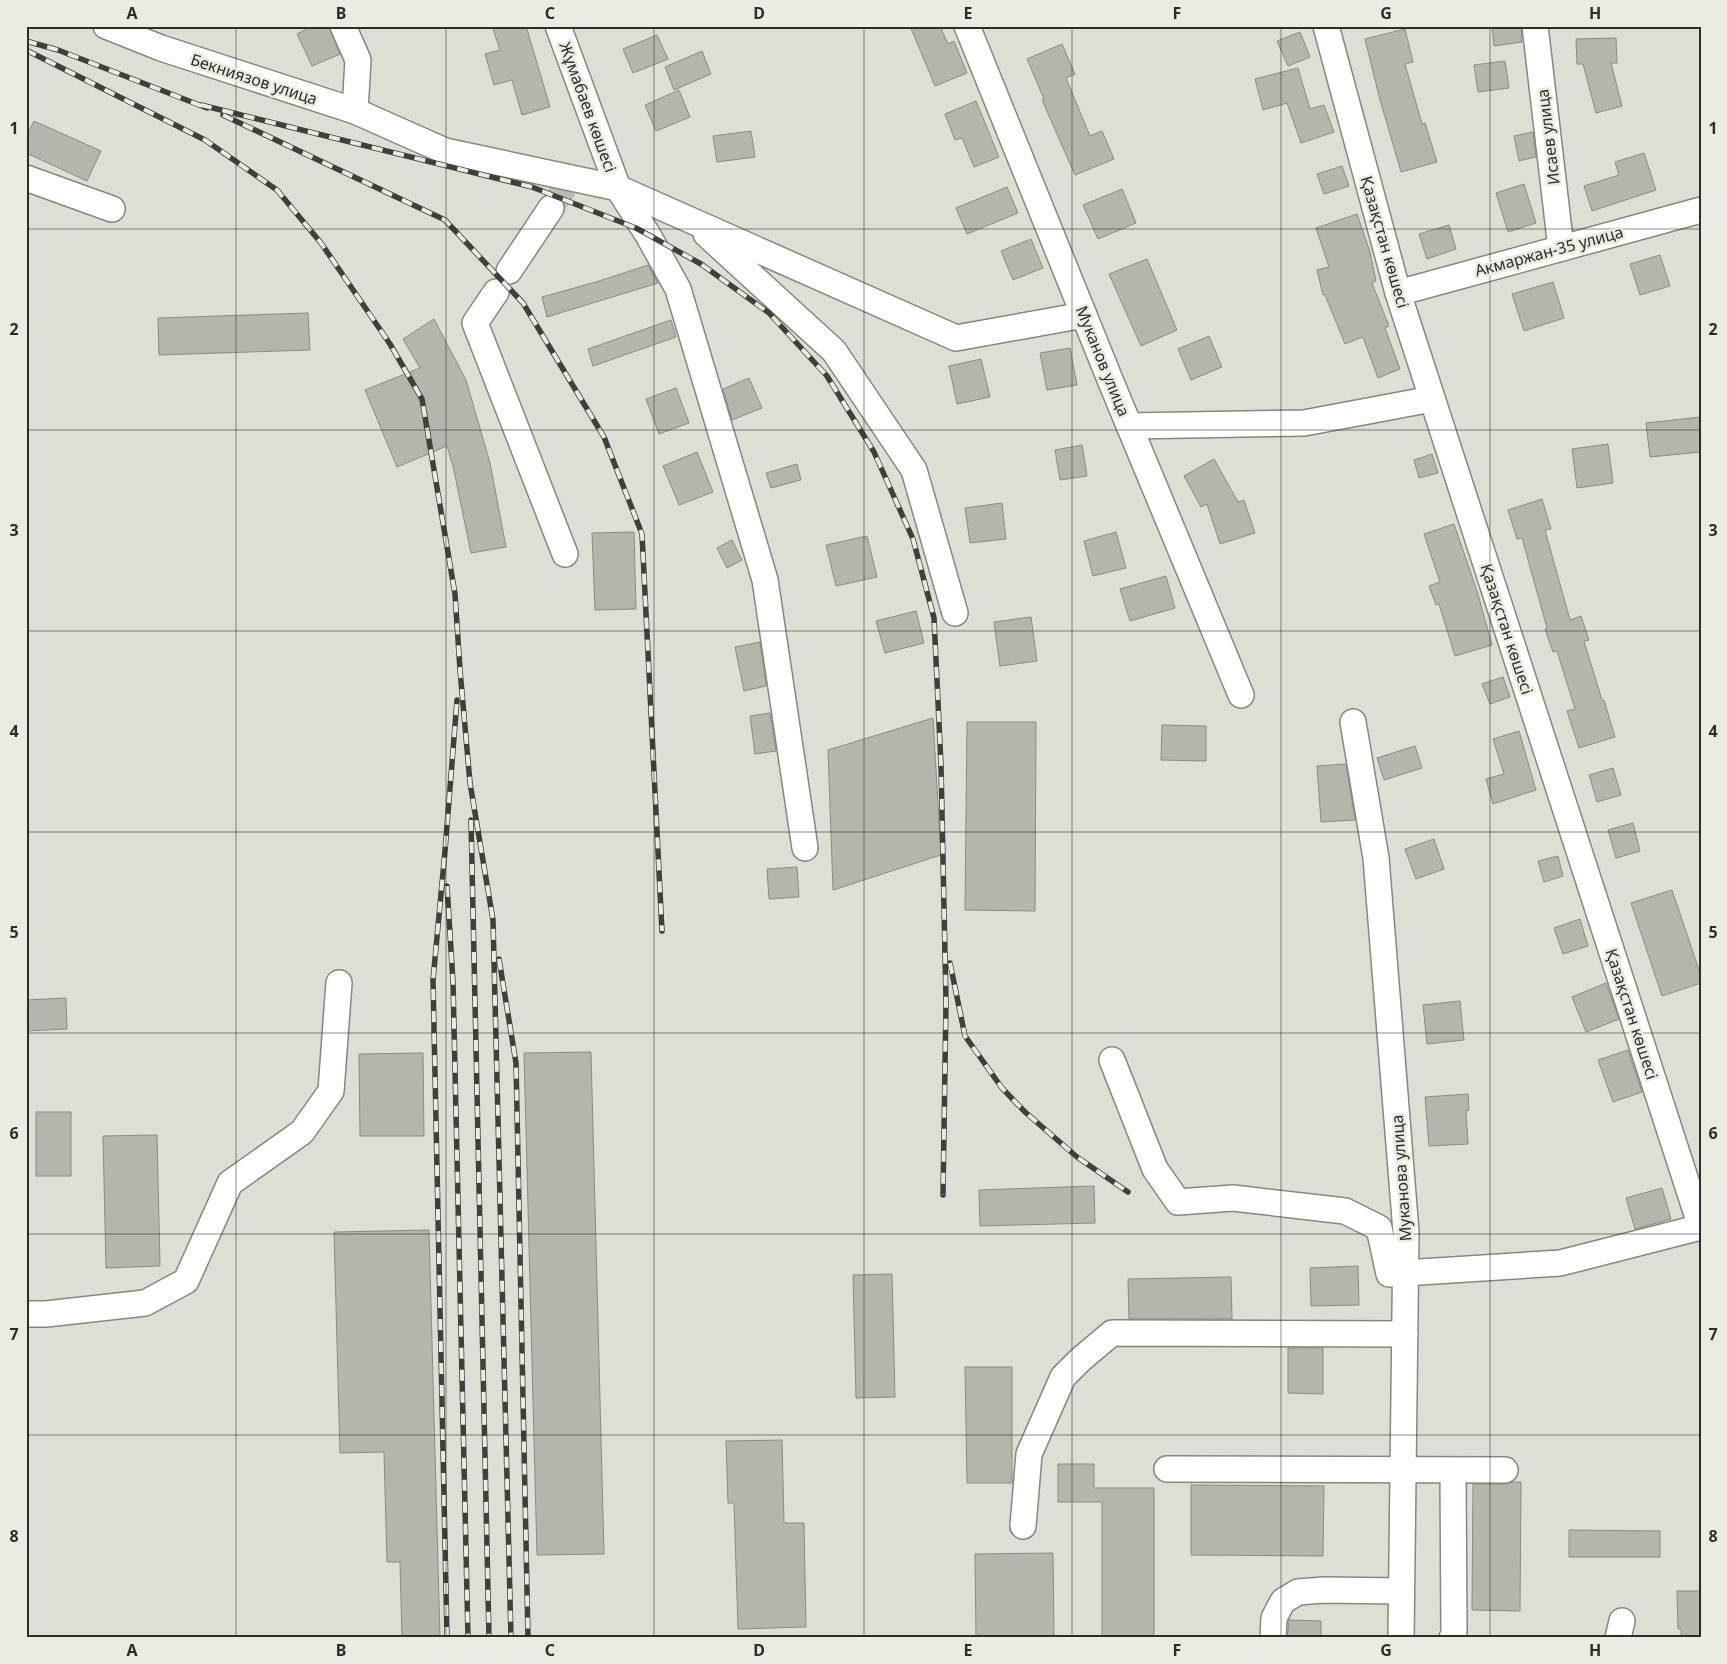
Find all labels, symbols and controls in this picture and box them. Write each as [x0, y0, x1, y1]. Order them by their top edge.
text: A [126, 2, 138, 24]
text: B [336, 2, 346, 24]
text: C [545, 2, 555, 24]
text: D [753, 2, 765, 24]
text: E [964, 2, 973, 24]
text: F [1173, 2, 1181, 24]
text: G [1380, 2, 1392, 24]
text: H [1589, 2, 1601, 24]
street label: Жұмабаев көшесі [554, 39, 622, 175]
street label: Бекниязов улица [188, 48, 320, 110]
street label: Исаев улица [1531, 88, 1565, 186]
text: 1 [9, 117, 19, 139]
text: 1 [1708, 117, 1718, 139]
street label: Қазақстан көшесі [1356, 173, 1414, 311]
street label: Акмаржан-35 улица [1472, 221, 1626, 281]
street label: Муканов улица [1071, 302, 1135, 420]
text: 2 [9, 318, 19, 340]
text: 2 [1708, 318, 1718, 340]
text: 3 [9, 519, 19, 541]
text: 3 [1708, 519, 1718, 541]
street label: Қазақстан көшесі [1475, 561, 1539, 697]
text: 4 [9, 720, 19, 742]
text: 4 [1708, 720, 1718, 742]
text: 5 [9, 921, 19, 943]
text: 5 [1708, 921, 1718, 943]
street label: Қазақстан көшесі [1600, 946, 1664, 1082]
street label: Муканова улица [1386, 1114, 1416, 1242]
text: 6 [9, 1122, 19, 1144]
text: 6 [1708, 1122, 1718, 1144]
text: 7 [9, 1323, 19, 1345]
text: 7 [1708, 1323, 1718, 1345]
text: 8 [9, 1525, 19, 1547]
text: 8 [1708, 1525, 1718, 1547]
text: A [126, 1639, 138, 1661]
text: B [336, 1639, 346, 1661]
text: C [545, 1639, 555, 1661]
text: D [753, 1639, 765, 1661]
text: E [964, 1639, 973, 1661]
text: F [1173, 1639, 1181, 1661]
text: G [1380, 1639, 1392, 1661]
text: H [1589, 1639, 1601, 1661]

